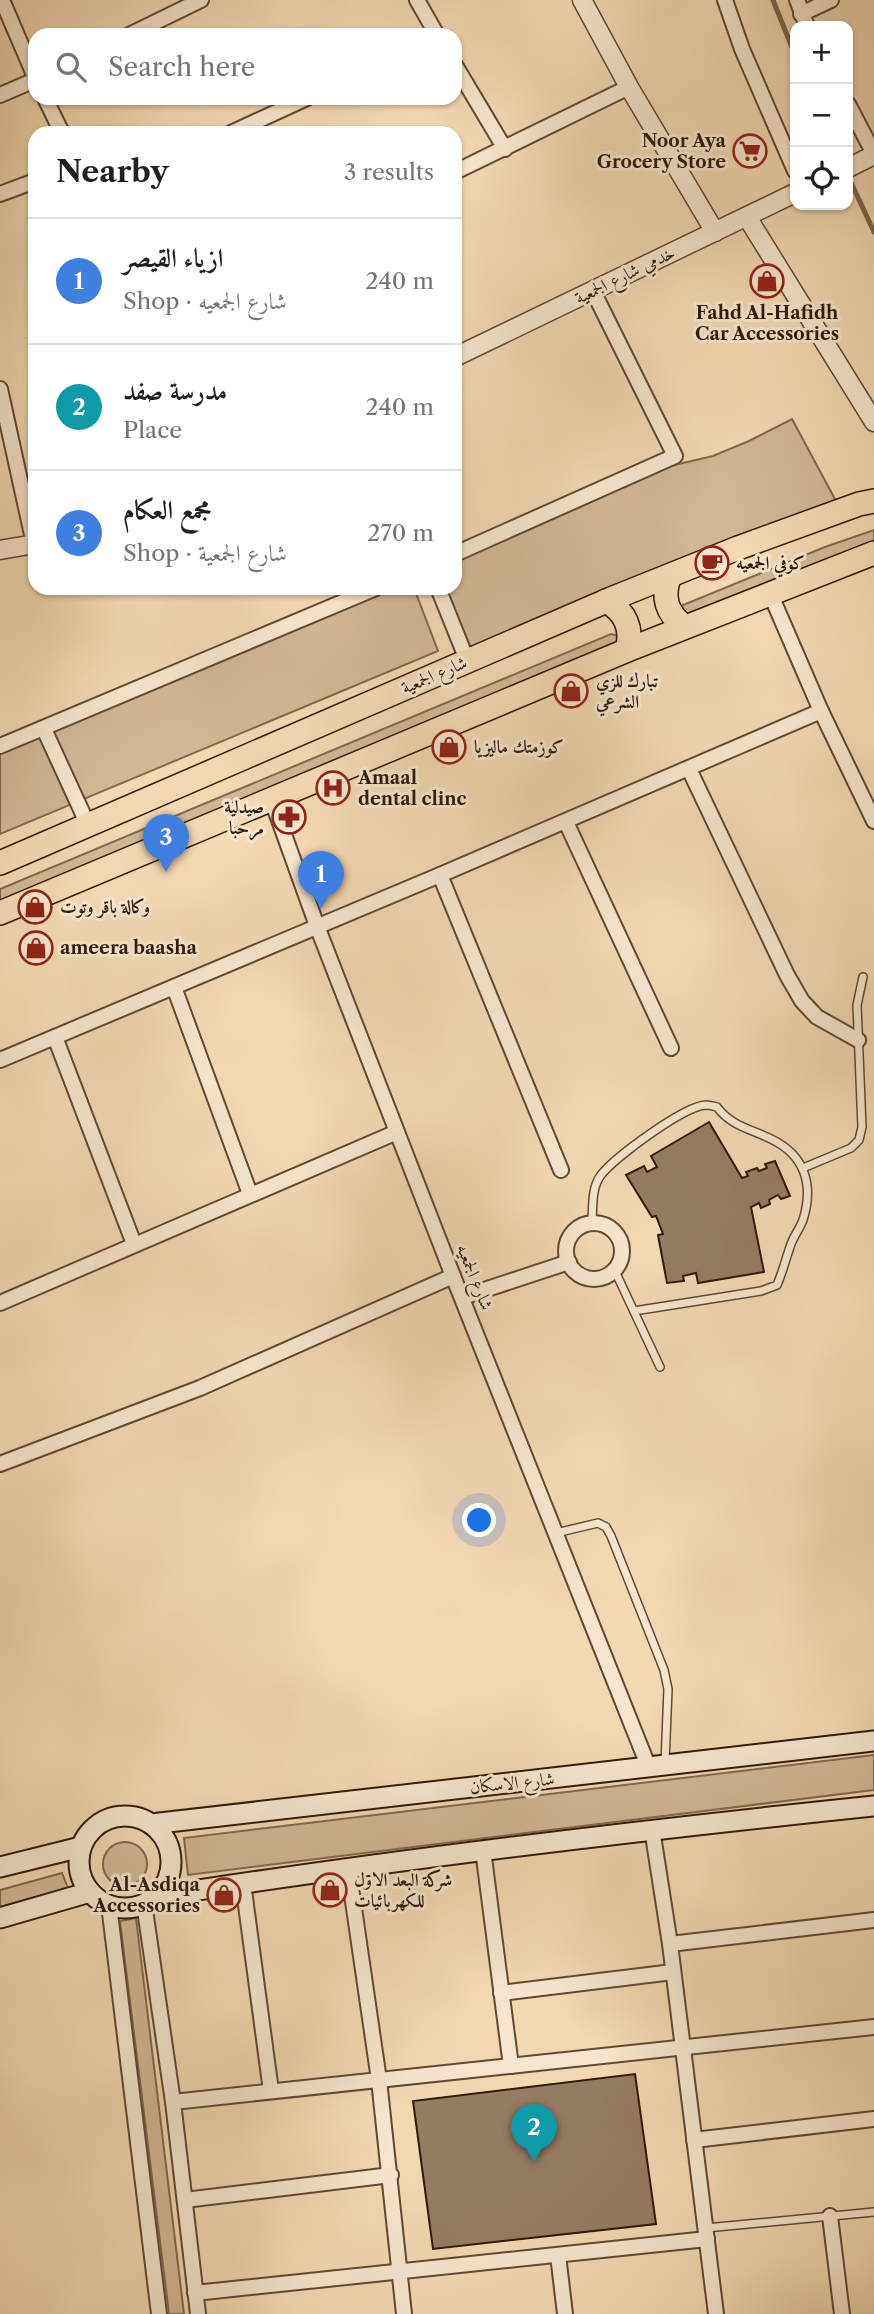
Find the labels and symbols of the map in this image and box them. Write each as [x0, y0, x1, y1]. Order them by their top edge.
place label: Noor Aya Grocery Store [597, 130, 727, 173]
supermarket icon: Noor Aya Grocery Store [731, 132, 769, 170]
street label: خدمي شارع الجمعية [571, 241, 681, 312]
shop icon: Fahd Al-Hafidh Car Accessories [748, 262, 786, 300]
place label: Fahd Al-Hafidh Car Accessories [695, 302, 839, 345]
cafe icon: كوفي الجمعيه [693, 544, 731, 582]
place label: كوفي الجمعيه [736, 552, 805, 578]
street label: شارع الجمعية [398, 651, 472, 702]
place label: تبارك للزي الشرعي [595, 670, 659, 717]
shop icon: تبارك للزي الشرعي [552, 672, 590, 710]
shop icon: كوزمتك ماليزيا [430, 728, 468, 766]
place label: كوزمتك ماليزيا [474, 736, 564, 758]
place label: Amaal dental clinc [357, 767, 467, 810]
hospital icon: Amaal dental clinc [314, 769, 352, 807]
place label: صيدلية مرحبا [224, 796, 264, 841]
pharmacy icon: صيدلية مرحبا [270, 798, 308, 836]
pin: 3 [143, 814, 189, 872]
pin: 1 [298, 851, 344, 909]
shop icon: وكالة باقر وتوت [16, 888, 54, 926]
place label: وكالة باقر وتوت [60, 896, 150, 919]
shop icon: ameera baasha [17, 929, 55, 967]
place label: ameera baasha [60, 937, 197, 959]
street label: شارع الجمعيه [448, 1241, 498, 1315]
your location [462, 1503, 496, 1537]
street label: شارع الاسكان [469, 1768, 556, 1802]
place label: شركة البعد الاول للكهربائيات [354, 1869, 452, 1913]
shop icon: شركة البعد الاول للكهربائيات [311, 1871, 349, 1909]
place label: Al-Asdiqa Accessories [92, 1874, 201, 1917]
shop icon: Al-Asdiqa Accessories [205, 1876, 243, 1914]
pin: 2 [511, 2104, 557, 2162]

